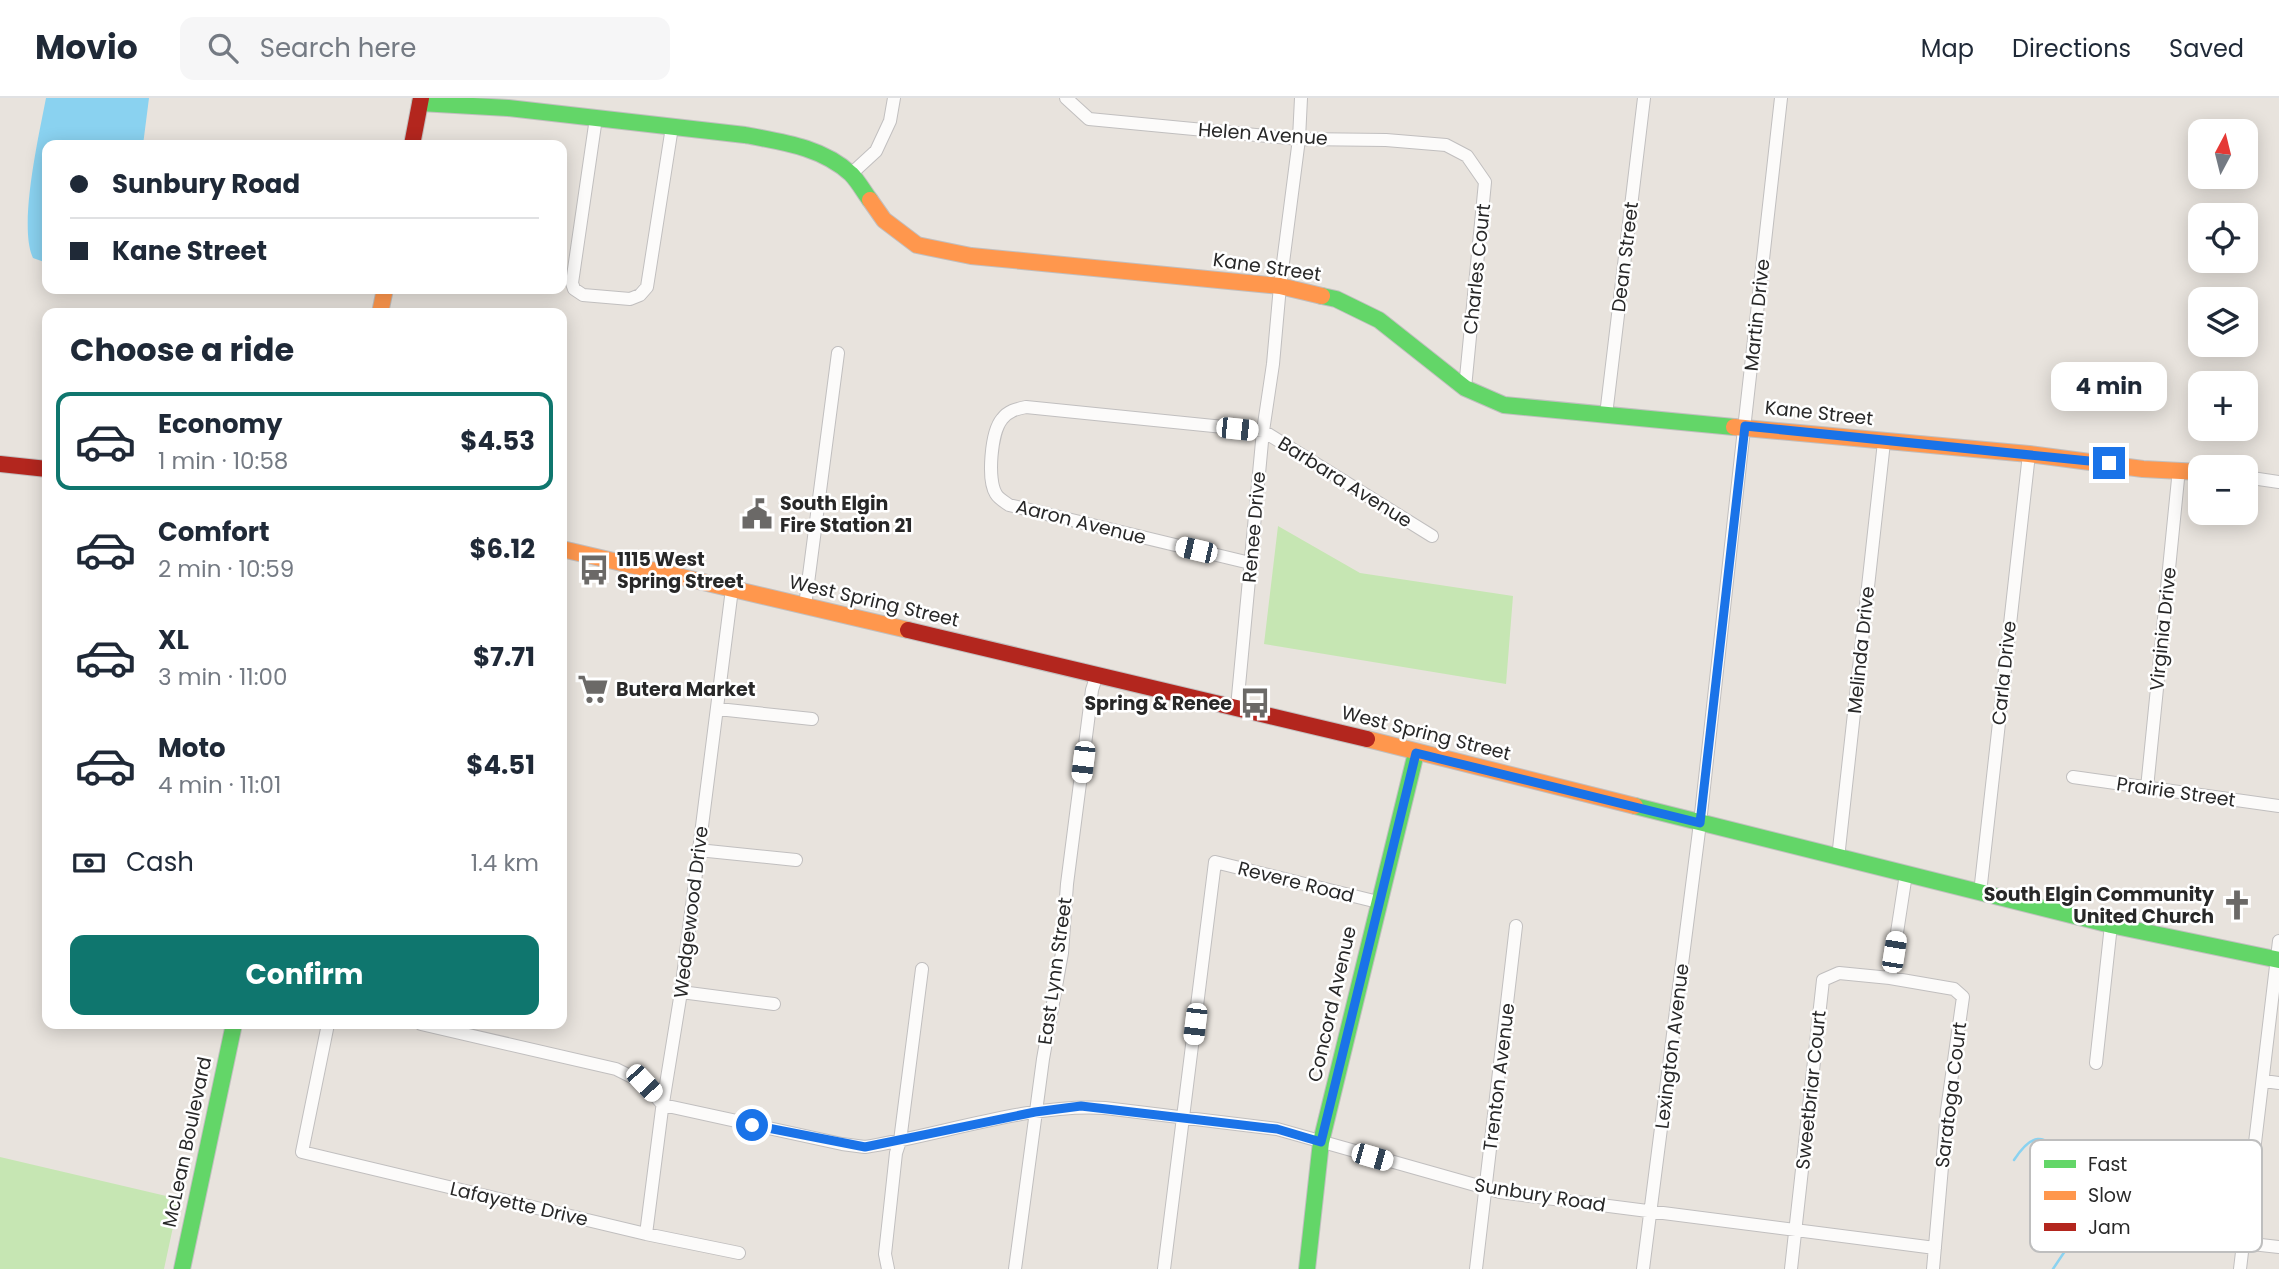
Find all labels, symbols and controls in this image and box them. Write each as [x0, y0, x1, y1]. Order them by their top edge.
search box [180, 17, 670, 80]
text: Movio [35, 24, 138, 71]
icon: search [204, 29, 242, 67]
text: Search here [260, 30, 416, 66]
text: Map [1921, 32, 1974, 65]
text: Directions [2012, 32, 2131, 65]
text: Saved [2169, 32, 2244, 65]
street label: Helen Avenue [1197, 116, 1329, 152]
north arrow [2188, 119, 2258, 189]
map controls [2188, 119, 2258, 525]
text: Sunbury Road [112, 166, 300, 202]
street label: Dean Street [1605, 200, 1645, 314]
street label: Charles Court [1457, 202, 1497, 336]
button: locate [2188, 203, 2258, 273]
text: Kane Street [112, 233, 267, 269]
street label: Kane Street [1211, 246, 1323, 288]
street label: Martin Drive [1738, 258, 1776, 372]
button: layers [2188, 287, 2258, 357]
text: Choose a ride [70, 327, 294, 372]
callout: 4 min [2051, 362, 2167, 410]
text: 4 min [2075, 370, 2143, 402]
button: + [2188, 371, 2258, 441]
street label: Kane Street [1763, 394, 1875, 432]
text: Economy [158, 406, 282, 442]
icon: car [74, 410, 137, 473]
car [1216, 416, 1259, 442]
text: $4.53 [460, 423, 535, 459]
street label: Barbara Avenue [1273, 430, 1417, 534]
text: 1 min · 10:58 [158, 445, 288, 477]
route end [2093, 447, 2125, 479]
button: − [2188, 455, 2258, 525]
street label: Renee Drive [1236, 470, 1272, 584]
place label: South Elgin Fire Station 21 [780, 490, 912, 539]
street label: Aaron Avenue [1013, 493, 1149, 551]
public building icon: South Elgin Fire Station 21 [740, 497, 774, 531]
text: Comfort [158, 514, 270, 550]
icon: car [74, 518, 137, 581]
text: $6.12 [469, 531, 535, 567]
car [1174, 535, 1219, 565]
place label: 1115 West Spring Street [617, 546, 744, 595]
text: 2 min · 10:59 [158, 553, 294, 585]
bus stop icon: 1115 West Spring Street [577, 553, 611, 587]
street label: Virginia Drive [2143, 566, 2183, 692]
street label: West Spring Street [786, 568, 962, 634]
street label: Melinda Drive [1841, 585, 1881, 715]
street label: Carla Drive [1985, 619, 2023, 727]
text: XL [158, 622, 189, 658]
icon: car [74, 626, 137, 689]
text: $7.71 [473, 639, 535, 675]
text: 3 min · 11:00 [158, 661, 287, 693]
supermarket icon: Butera Market [576, 672, 610, 706]
place label: Butera Market [616, 676, 756, 703]
bus stop icon: Spring & Renee [1238, 686, 1272, 720]
place label: Spring & Renee [1084, 690, 1232, 717]
street label: West Spring Street [1338, 699, 1514, 767]
text: Moto [158, 730, 226, 766]
icon: car [74, 734, 137, 797]
car [1071, 740, 1096, 784]
text: $4.51 [466, 747, 535, 783]
text: 4 min · 11:01 [158, 769, 281, 801]
street label: Prairie Street [2115, 770, 2237, 814]
street label: Wedgewood Drive [667, 824, 715, 1000]
icon: cash [70, 844, 108, 882]
text: Cash [126, 844, 194, 880]
text: 1.4 km [471, 847, 539, 879]
street label: Revere Road [1235, 854, 1357, 910]
place label: South Elgin Community United Church [1984, 881, 2215, 930]
church icon: South Elgin Community United Church [2220, 888, 2254, 922]
street label: East Lynn Street [1031, 896, 1079, 1046]
street label: Concord Avenue [1301, 923, 1363, 1085]
car [1881, 930, 1908, 974]
button: Confirm [70, 935, 539, 1015]
street label: Lexington Avenue [1648, 962, 1696, 1130]
street label: Trenton Avenue [1477, 1001, 1521, 1153]
car [1183, 1002, 1208, 1046]
street label: Sweetbriar Court [1789, 1009, 1833, 1171]
street label: Saratoga Court [1929, 1020, 1973, 1169]
street label: McLean Boulevard [156, 1054, 218, 1230]
car [622, 1060, 667, 1106]
route start [736, 1109, 768, 1141]
legend [2030, 1140, 2262, 1252]
car [1349, 1141, 1396, 1173]
text: Fast [2088, 1151, 2127, 1178]
street label: Sunbury Road [1472, 1171, 1608, 1219]
street label: Lafayette Drive [447, 1175, 591, 1233]
text: Slow [2088, 1182, 2132, 1209]
text: Jam [2088, 1214, 2130, 1241]

